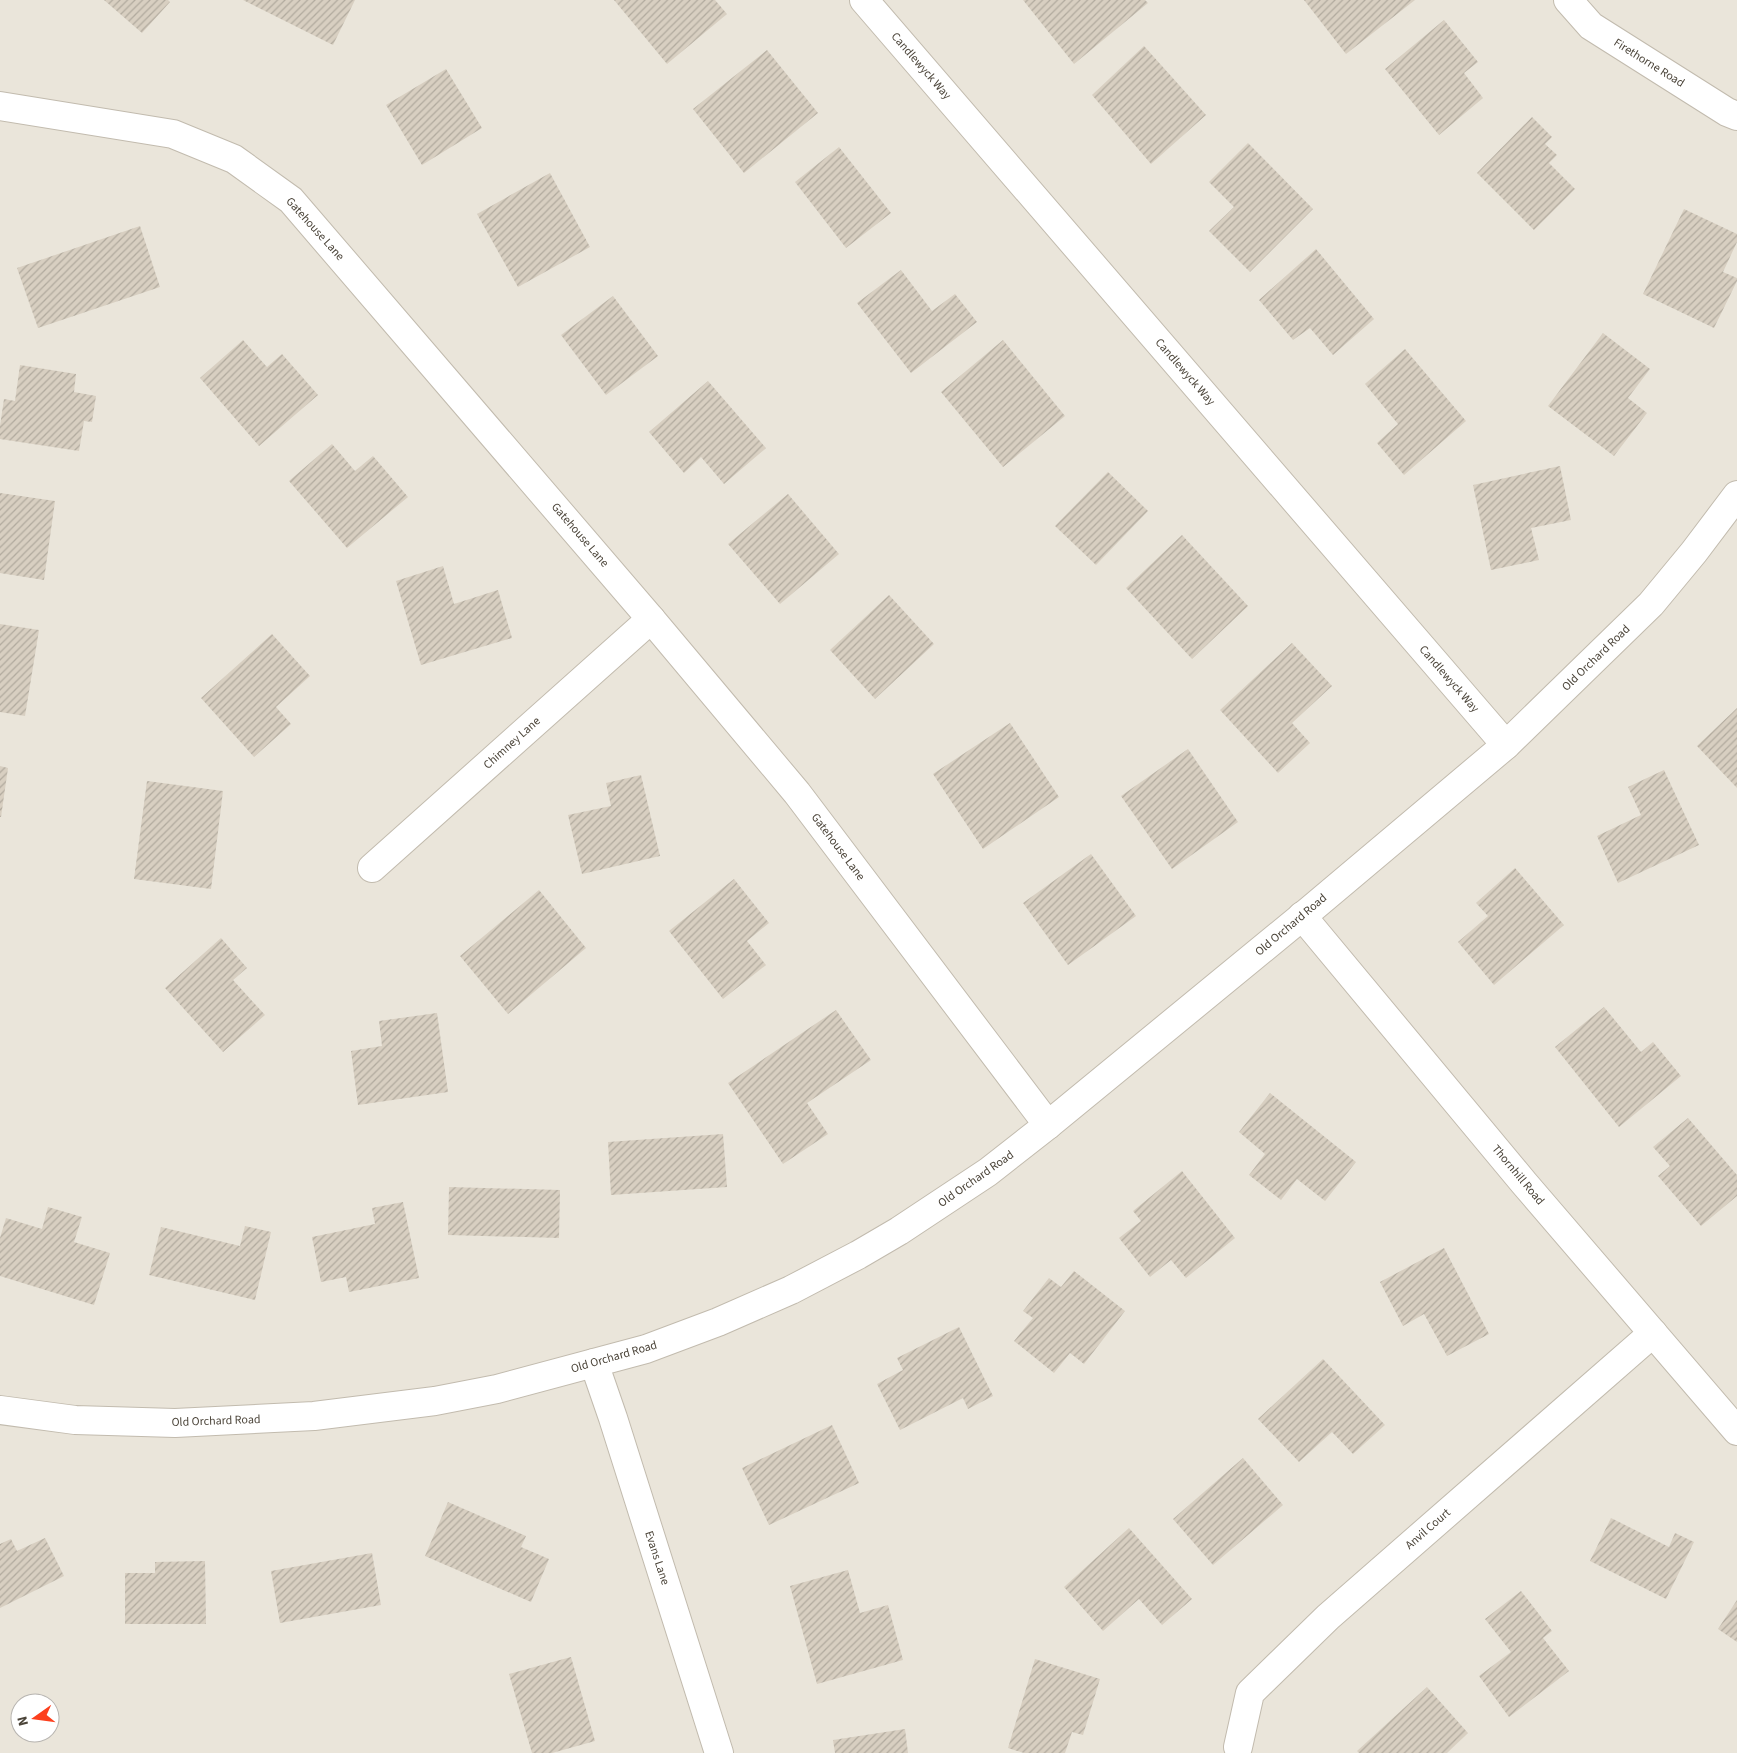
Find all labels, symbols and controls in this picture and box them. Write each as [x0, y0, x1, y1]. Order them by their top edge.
street label: Candlewyck Way [887, 29, 955, 104]
street label: Firethorne Road [1610, 34, 1688, 92]
street label: Gatehouse Lane [282, 193, 348, 265]
street label: Candlewyck Way [1151, 335, 1219, 410]
street label: Gatehouse Lane [547, 499, 613, 571]
street label: Old Orchard Road [1558, 621, 1634, 695]
street label: Candlewyck Way [1415, 642, 1483, 717]
street label: Chimney Lane [480, 713, 544, 773]
street label: Gatehouse Lane [807, 810, 869, 884]
street label: Old Orchard Road [1251, 890, 1331, 960]
street label: Thornhill Road [1488, 1141, 1548, 1209]
street label: Old Orchard Road [935, 1147, 1017, 1211]
street label: Old Orchard Road [569, 1337, 659, 1377]
street label: Old Orchard Road [171, 1411, 261, 1431]
street label: Anvil Court [1402, 1504, 1454, 1554]
street label: Evans Lane [640, 1529, 674, 1587]
north arrow [10, 1693, 60, 1743]
text: N [13, 1714, 34, 1728]

